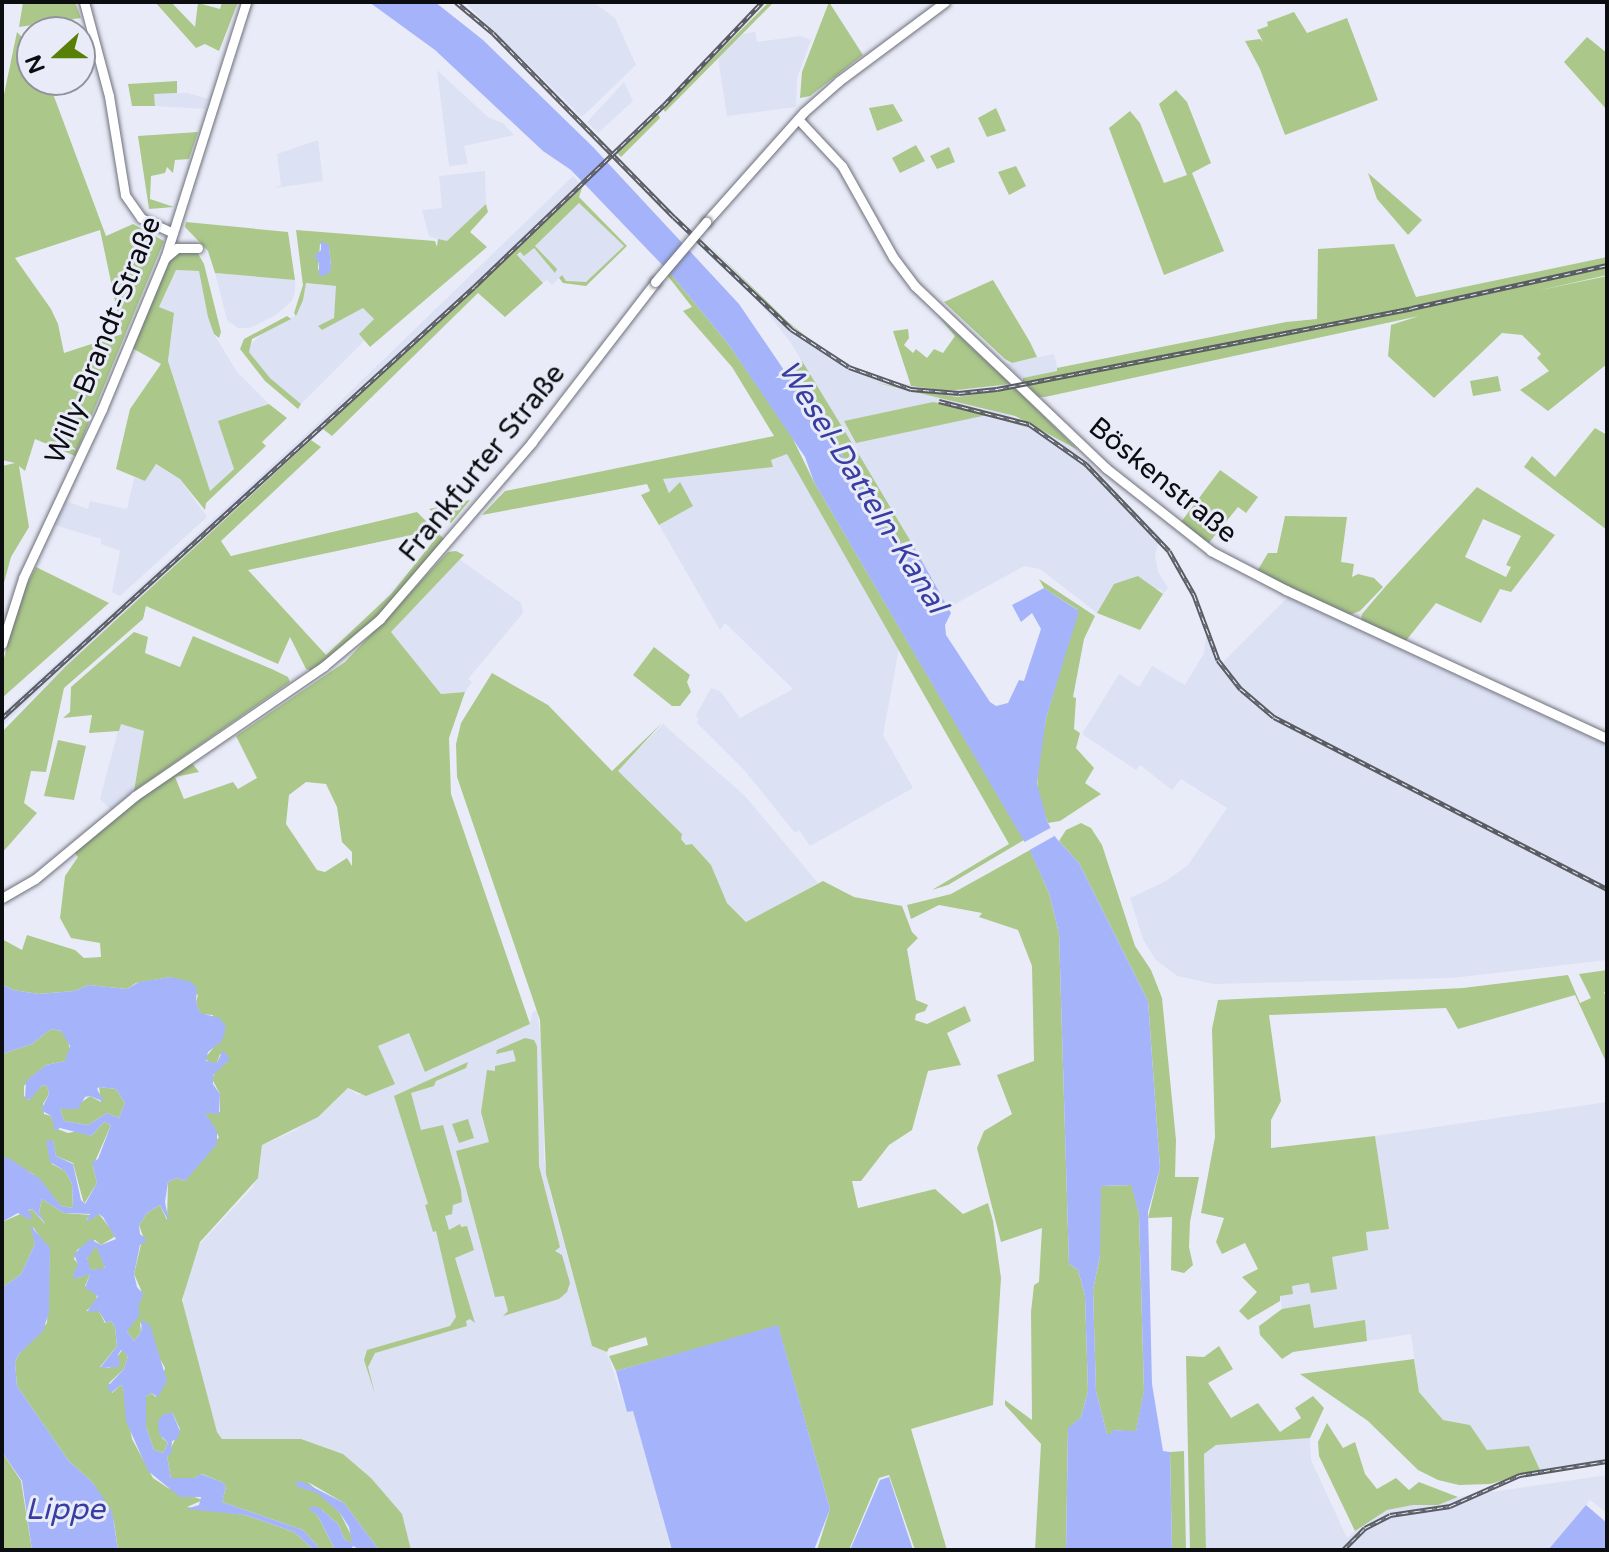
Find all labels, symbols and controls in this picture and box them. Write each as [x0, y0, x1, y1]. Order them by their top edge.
north arrow [16, 16, 96, 96]
text: N [20, 51, 51, 77]
street label: Willy-Brandt-Straße [38, 211, 168, 469]
water label: Wesel-Datteln-Kanal [770, 354, 954, 620]
street label: Frankfurter Straße [392, 357, 572, 569]
street label: Böskenstraße [1082, 410, 1244, 550]
water label: Lippe [25, 1492, 105, 1528]

